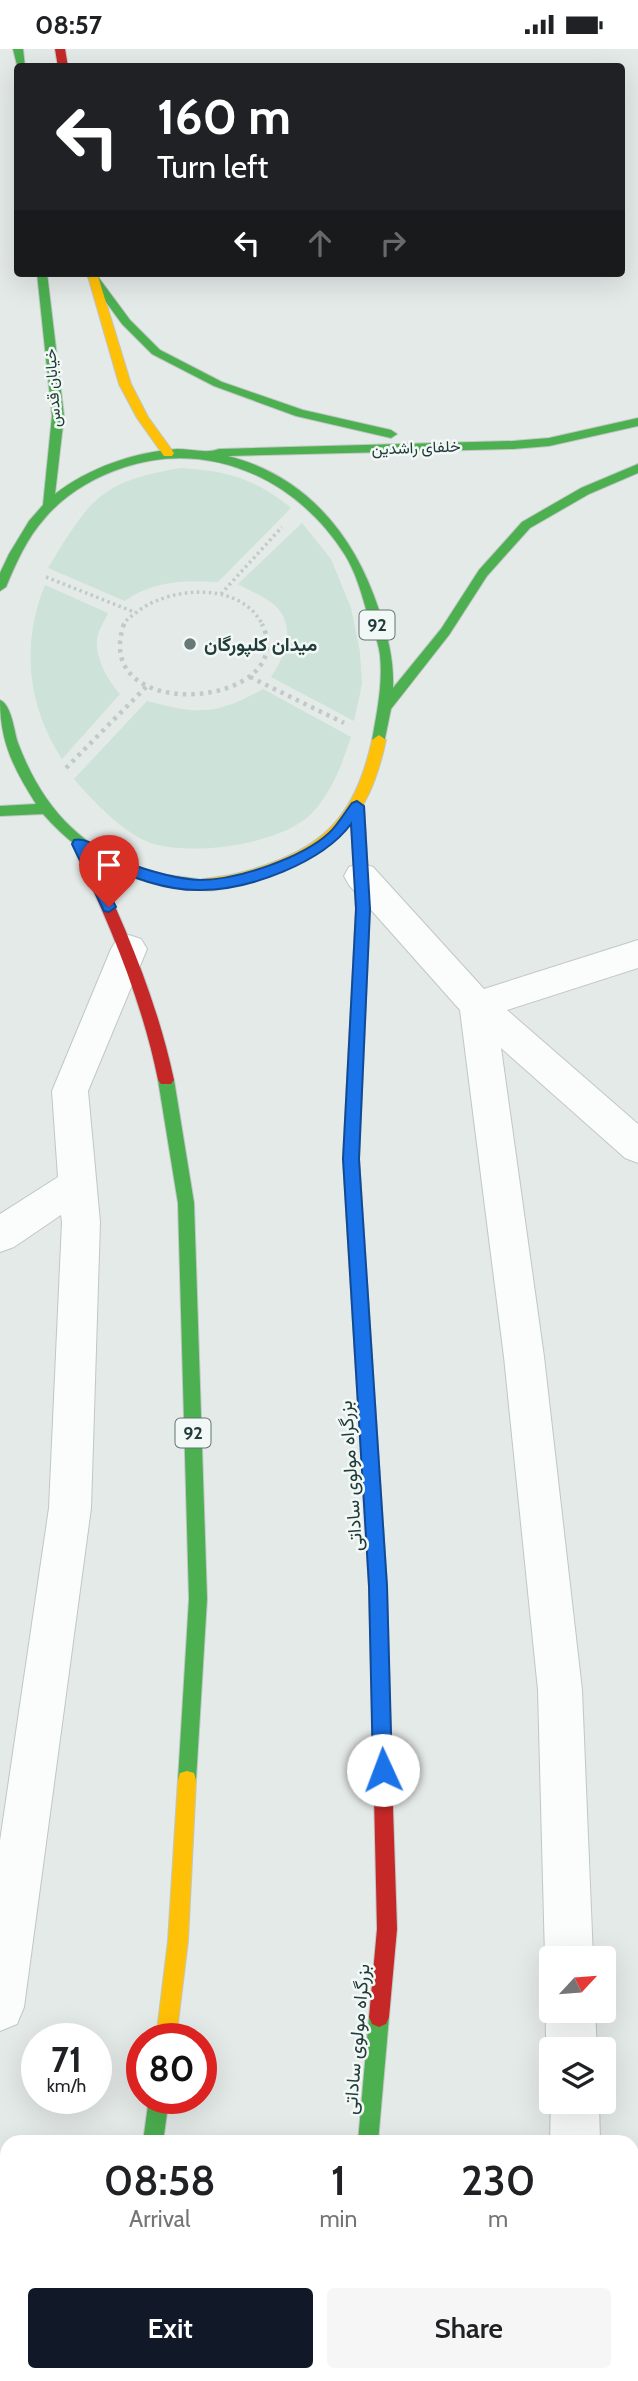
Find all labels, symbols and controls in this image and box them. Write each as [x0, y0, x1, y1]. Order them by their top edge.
text: 08:57 [35, 9, 102, 41]
text: 160 m [157, 87, 291, 146]
icon: left [42, 91, 133, 182]
text: Turn left [157, 147, 268, 186]
icon: left [228, 224, 266, 262]
icon: ahead [301, 224, 339, 262]
icon: right [374, 224, 412, 262]
street label: خیابان قدس [40, 348, 66, 428]
street label: خلفای راشدین [371, 436, 461, 460]
road number: 92 [360, 611, 394, 639]
place label: میدان کلپورگان [204, 633, 317, 658]
marker: میدان کلپورگان [182, 636, 198, 652]
pin [79, 835, 139, 907]
icon: arrive [90, 846, 128, 884]
street label: بزرگراه مولوی ساداتی [334, 1400, 367, 1552]
road number: 92 [176, 1419, 210, 1448]
position arrow [346, 1733, 420, 1807]
north arrow [539, 1946, 616, 2023]
map controls [539, 1946, 616, 2114]
street label: بزرگراه مولوی ساداتی [338, 1963, 375, 2115]
speed limit sign: 80 [126, 2023, 217, 2114]
button: layers [539, 2037, 616, 2114]
text: 71 [51, 2038, 82, 2081]
text: km/h [47, 2075, 86, 2097]
text: 08:58 [104, 2154, 216, 2206]
text: 1 [331, 2154, 346, 2206]
text: 230 [461, 2154, 535, 2206]
text: Arrival [129, 2205, 190, 2233]
text: min [319, 2205, 357, 2233]
text: m [488, 2205, 508, 2233]
button: Exit [28, 2288, 313, 2368]
button: Share [327, 2288, 611, 2368]

